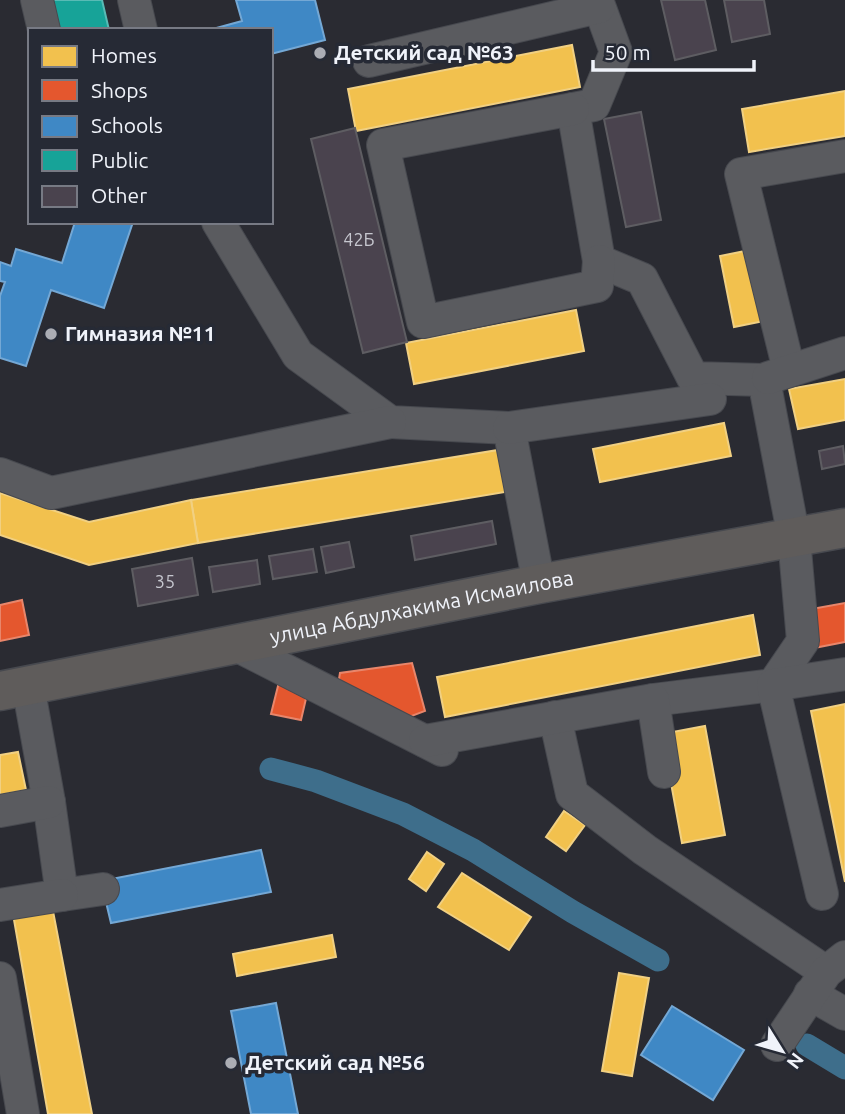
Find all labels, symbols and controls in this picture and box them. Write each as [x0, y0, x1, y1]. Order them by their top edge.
legend [28, 28, 273, 224]
scale bar [593, 28, 754, 72]
place label: Детский сад №63 [334, 40, 514, 64]
text: 50 m [604, 40, 651, 64]
text: Homes [91, 43, 157, 67]
marker: Детский сад №63 [312, 45, 328, 61]
text: Shops [91, 78, 148, 102]
text: Schools [91, 113, 163, 137]
text: Public [91, 148, 148, 172]
text: Other [91, 183, 147, 207]
house number: 42Б [343, 229, 375, 249]
place label: Гимназия №11 [65, 321, 216, 345]
marker: Гимназия №11 [43, 326, 59, 342]
street label: улица Абдулхакима Исмаилова [268, 565, 575, 648]
house number: 35 [155, 571, 175, 591]
north arrow [747, 1016, 817, 1086]
text: N [783, 1049, 809, 1074]
place label: Детский сад №56 [245, 1050, 425, 1074]
marker: Детский сад №56 [223, 1055, 239, 1071]

